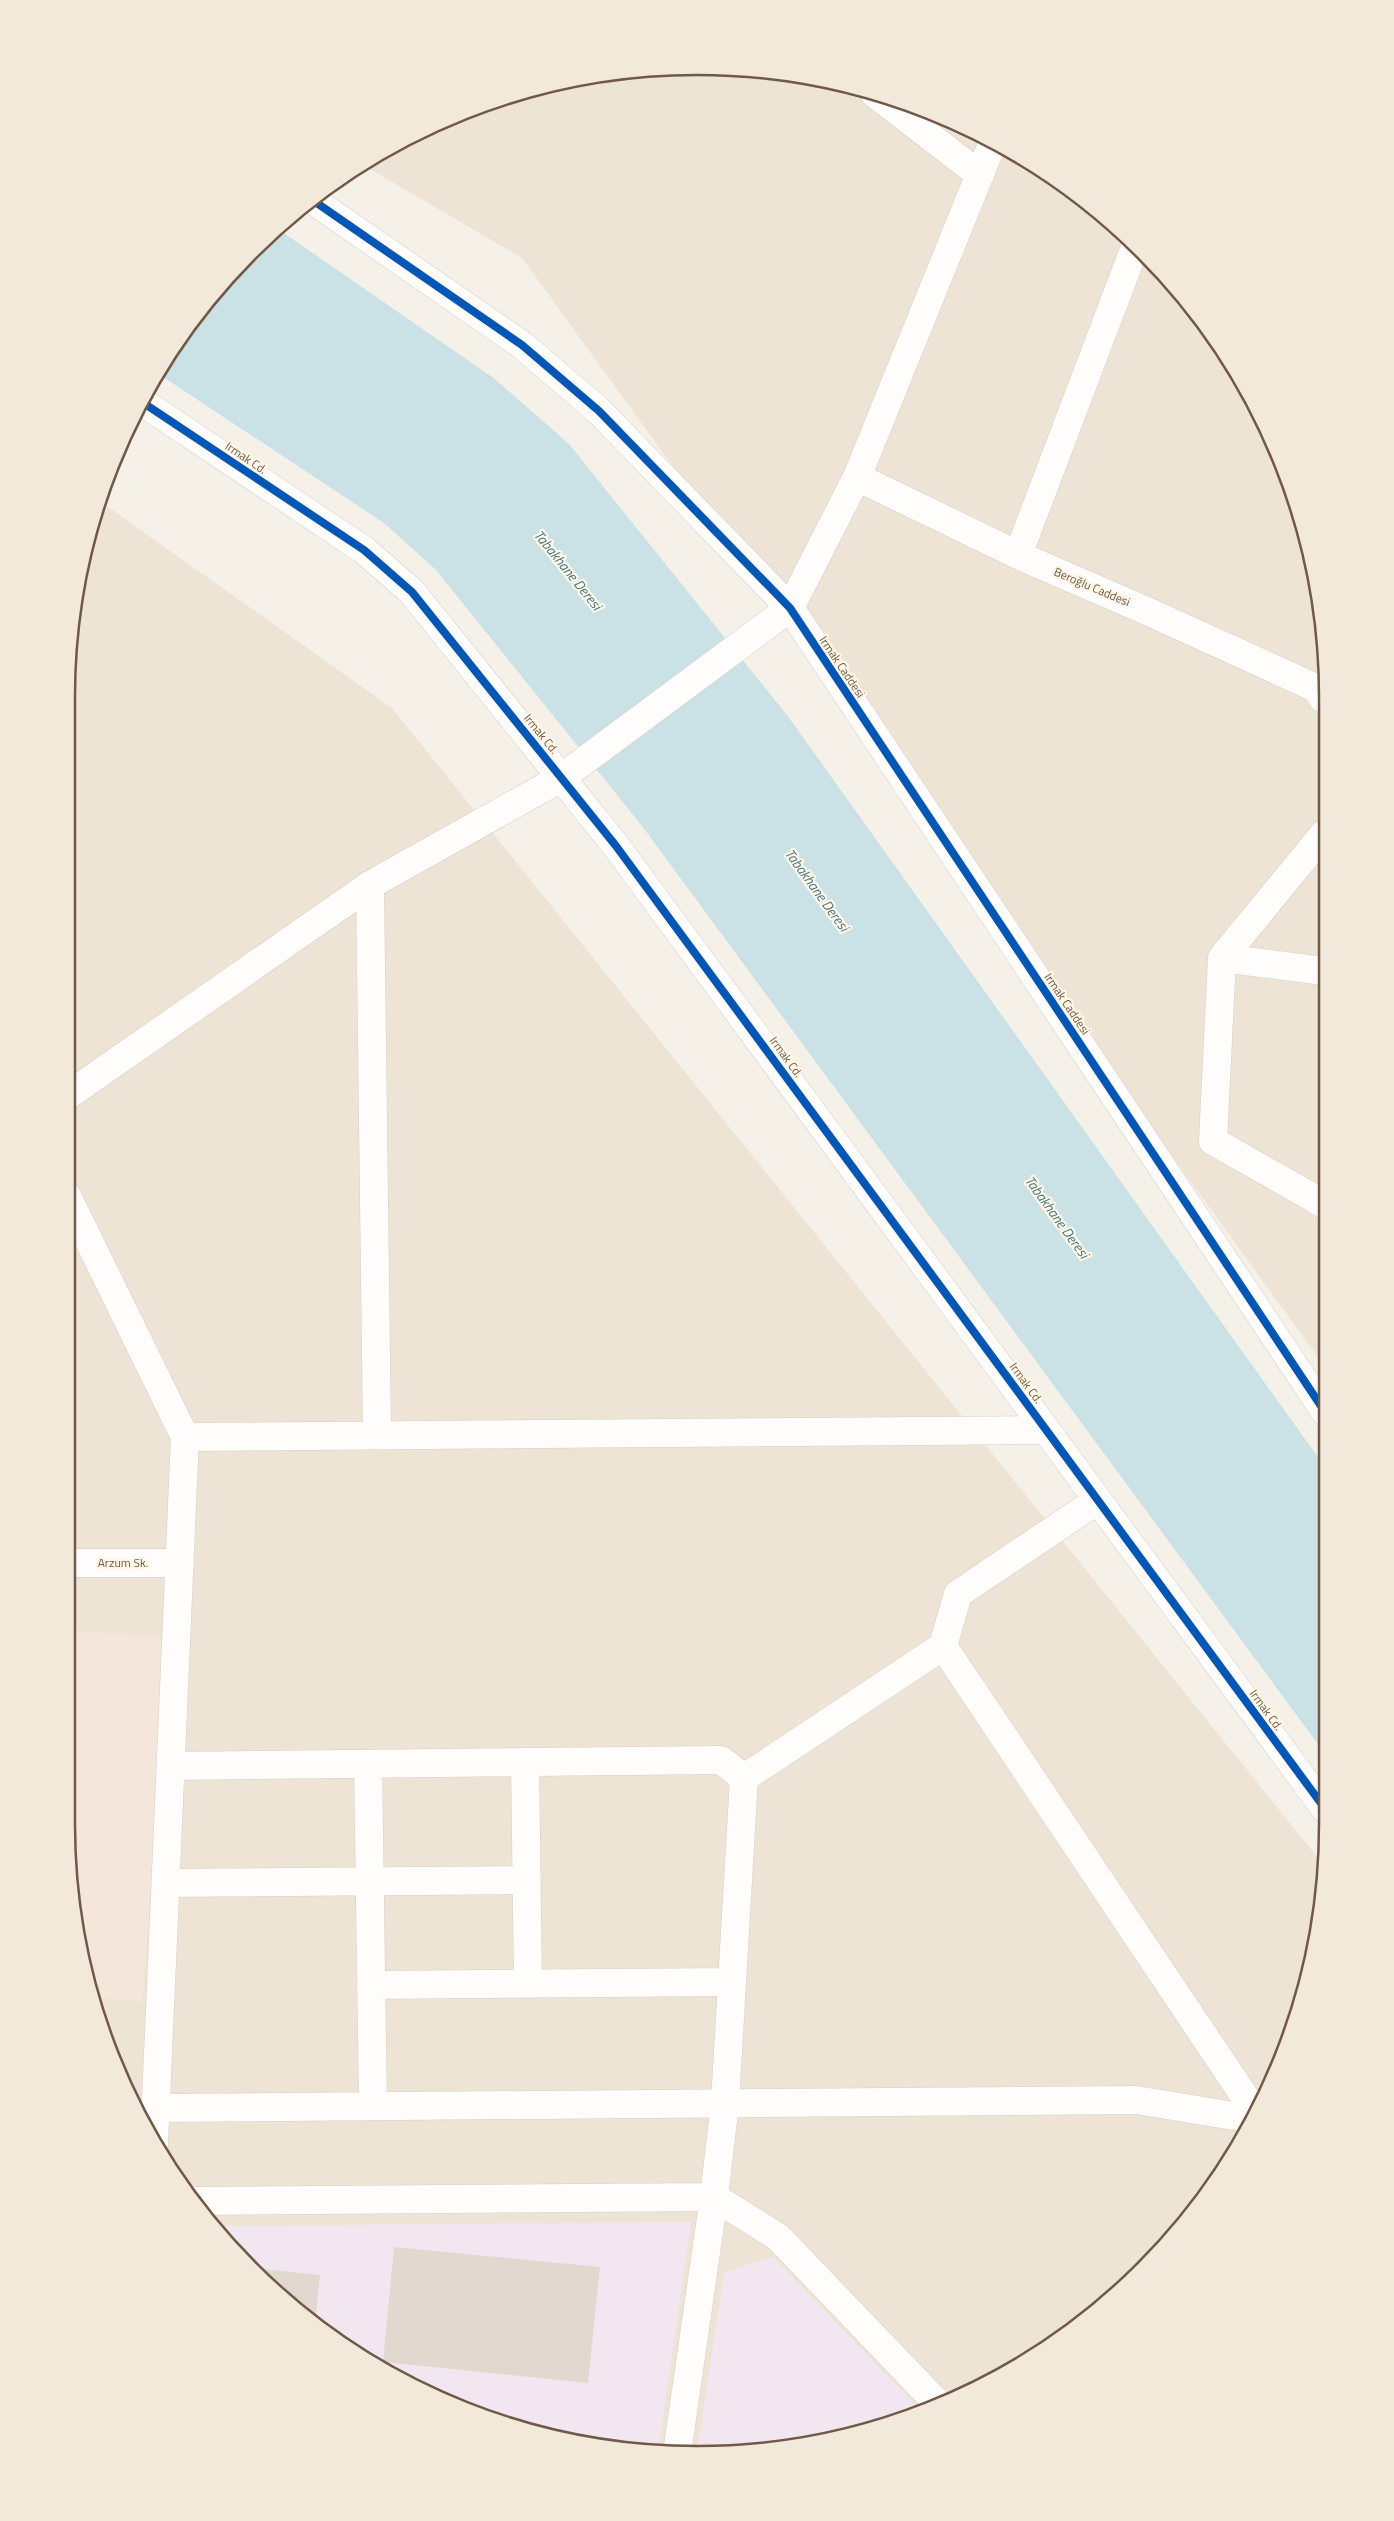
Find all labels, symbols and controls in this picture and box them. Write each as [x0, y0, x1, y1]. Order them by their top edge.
street label: Irmak Cd. [222, 437, 271, 479]
water label: Tabakhane Deresi [529, 525, 609, 616]
street label: Beroğlu Caddesi [1051, 562, 1133, 611]
street label: Irmak Caddesi [815, 632, 870, 701]
street label: Irmak Cd. [519, 709, 564, 758]
water label: Tabakhane Deresi [780, 844, 856, 937]
street label: Irmak Caddesi [1040, 969, 1095, 1038]
street label: Irmak Cd. [765, 1032, 808, 1081]
water label: Tabakhane Deresi [1020, 1171, 1096, 1264]
street label: Irmak Cd. [1005, 1358, 1048, 1407]
street label: Arzum Sk. [98, 1553, 148, 1572]
street label: Irmak Cd. [1245, 1685, 1288, 1734]

